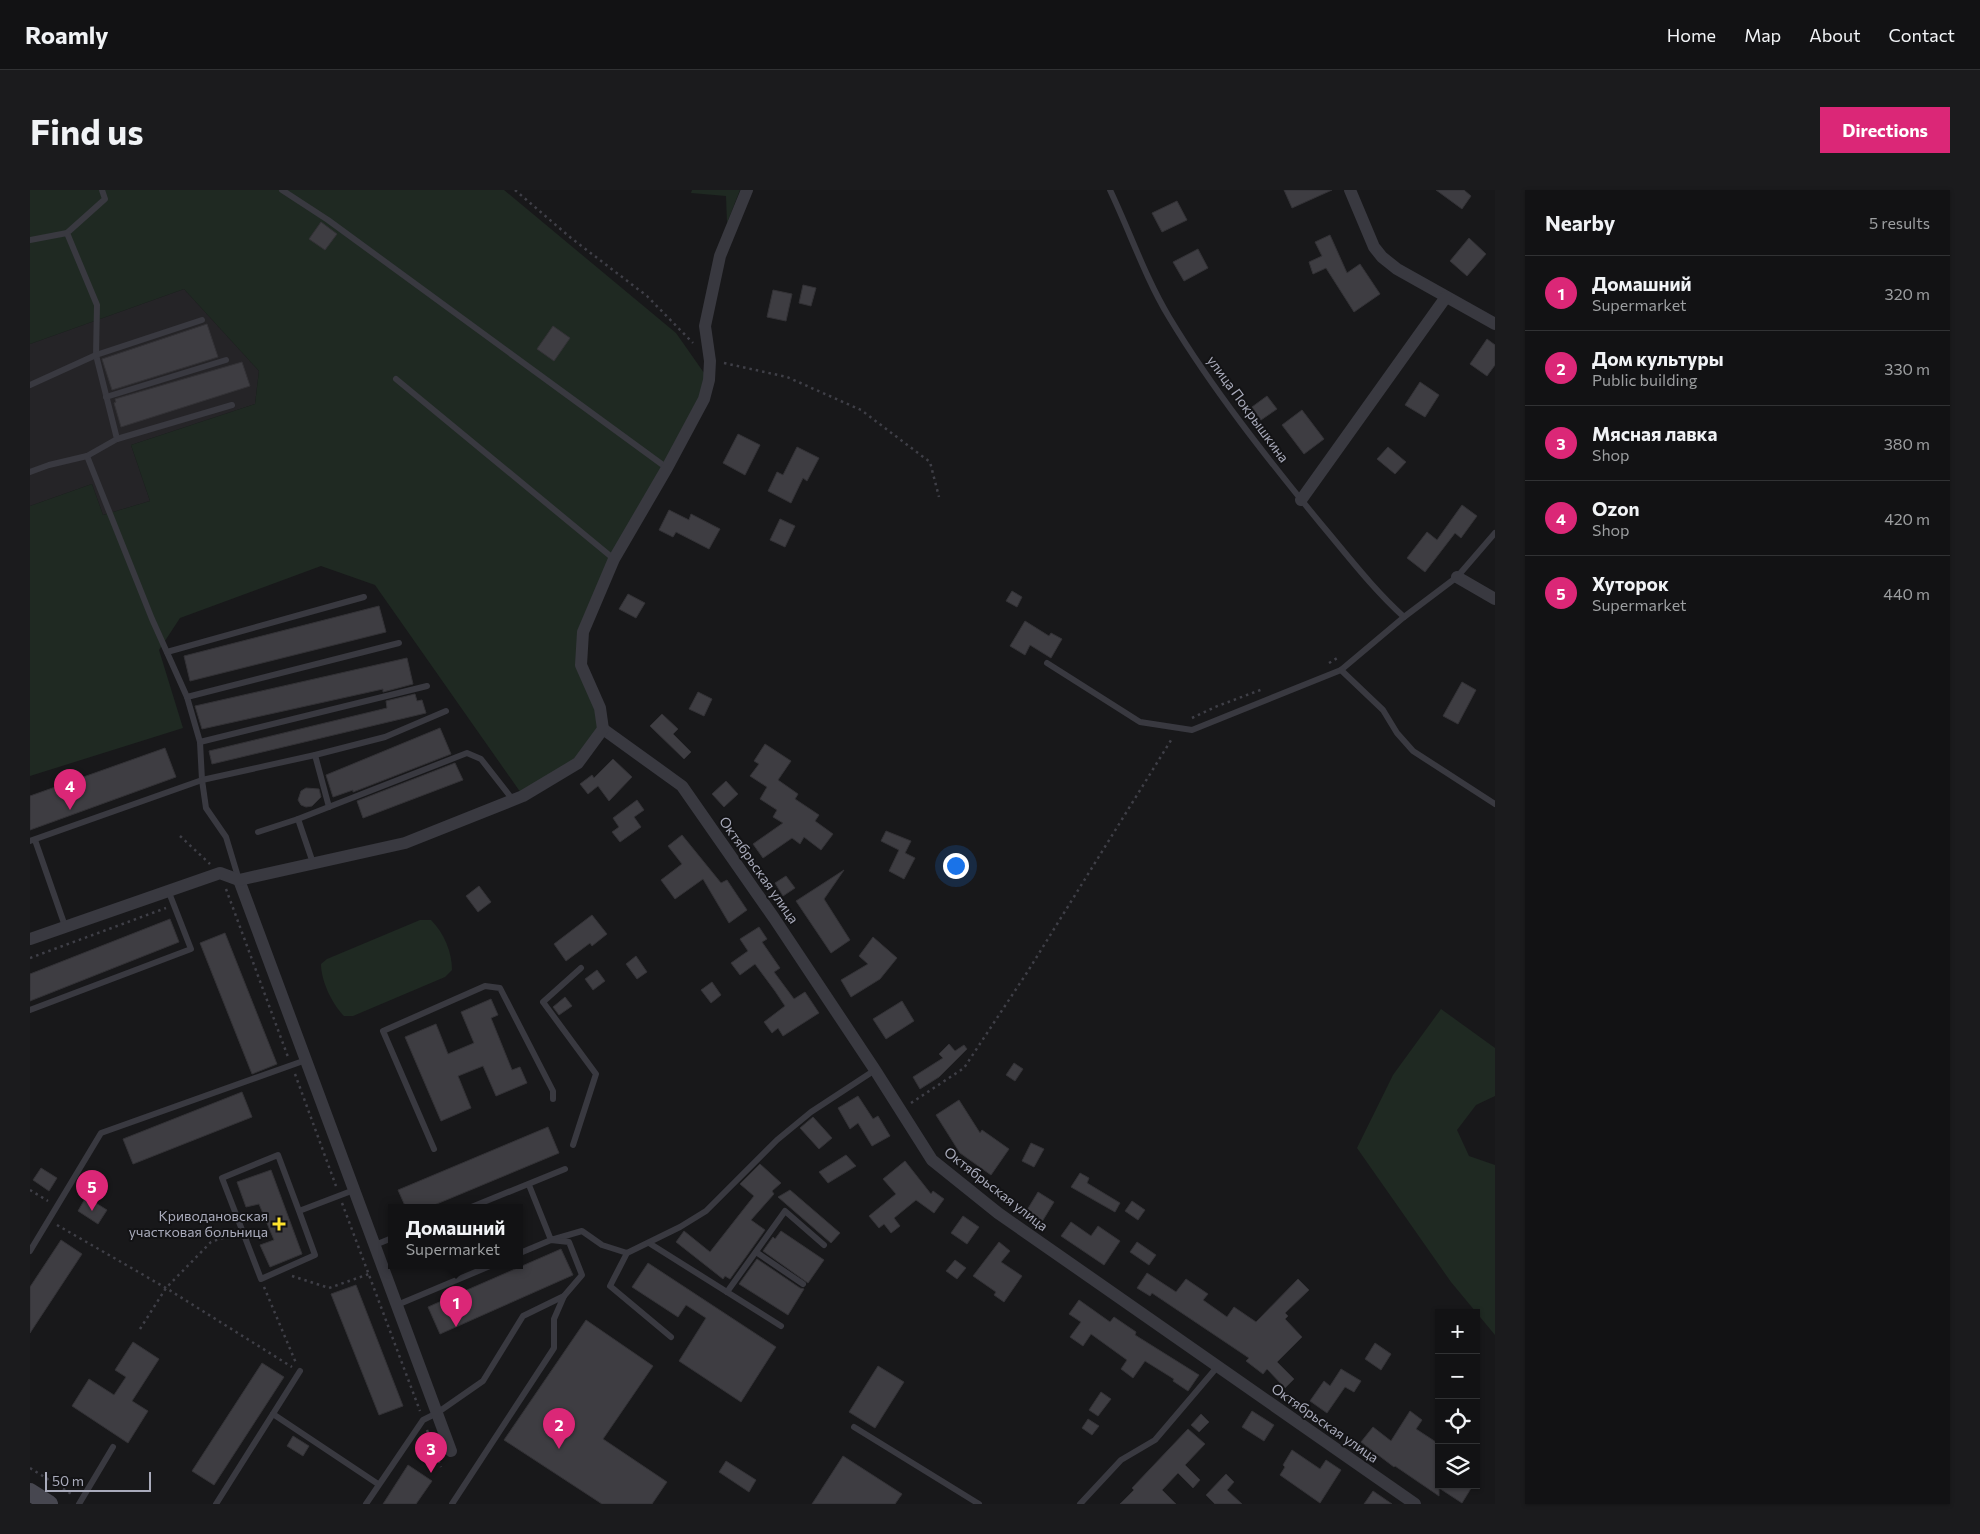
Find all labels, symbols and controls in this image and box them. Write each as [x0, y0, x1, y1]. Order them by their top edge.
text: Roamly [25, 20, 108, 49]
text: Home [1667, 24, 1716, 46]
text: Map [1744, 24, 1781, 46]
text: About [1809, 24, 1861, 46]
text: Contact [1889, 24, 1955, 46]
button: Directions [1820, 107, 1950, 153]
text: Find us [30, 109, 144, 152]
text: Nearby [1545, 210, 1615, 235]
text: 5 results [1869, 213, 1930, 232]
text: Домашний [1592, 272, 1692, 295]
text: 1 [1557, 284, 1565, 303]
text: 320 m [1885, 284, 1930, 303]
text: Supermarket [1592, 295, 1687, 314]
text: Дом культуры [1592, 347, 1724, 370]
street label: улица Покрышкина [1204, 352, 1293, 465]
text: 2 [1556, 359, 1566, 378]
text: 330 m [1884, 359, 1930, 378]
text: Public building [1592, 370, 1697, 389]
text: Мясная лавка [1592, 422, 1717, 445]
text: 3 [1556, 434, 1566, 453]
text: 380 m [1884, 434, 1930, 453]
text: Shop [1592, 445, 1630, 464]
text: Ozon [1592, 497, 1640, 520]
text: 4 [1556, 509, 1566, 528]
text: 420 m [1884, 509, 1930, 528]
text: Shop [1592, 520, 1630, 539]
text: Хуторок [1592, 572, 1669, 595]
text: 5 [1556, 584, 1566, 603]
text: 440 m [1883, 584, 1930, 603]
text: Supermarket [1592, 595, 1687, 614]
pin: 4 [54, 769, 86, 810]
street label: Октябрьская улица [716, 813, 803, 927]
your location [943, 853, 969, 879]
street label: Октябрьская улица [941, 1143, 1051, 1234]
pin: 5 [76, 1170, 108, 1211]
popup [388, 1204, 523, 1269]
place label: Криводановская участковая больница [129, 1207, 268, 1240]
text: Домашний [406, 1216, 505, 1239]
marker: Криводановская участковая больница [272, 1217, 286, 1231]
text: Supermarket [406, 1239, 500, 1258]
pin: 1 [440, 1286, 472, 1327]
map controls [1435, 1309, 1480, 1489]
button: + [1435, 1309, 1480, 1354]
button: − [1435, 1354, 1480, 1399]
street label: Октябрьская улица [1268, 1379, 1382, 1466]
button: locate [1435, 1399, 1480, 1444]
pin: 2 [543, 1408, 575, 1449]
pin: 3 [415, 1432, 447, 1473]
button: layers [1435, 1444, 1480, 1489]
scale bar [45, 1469, 151, 1492]
text: 50 m [52, 1472, 84, 1489]

